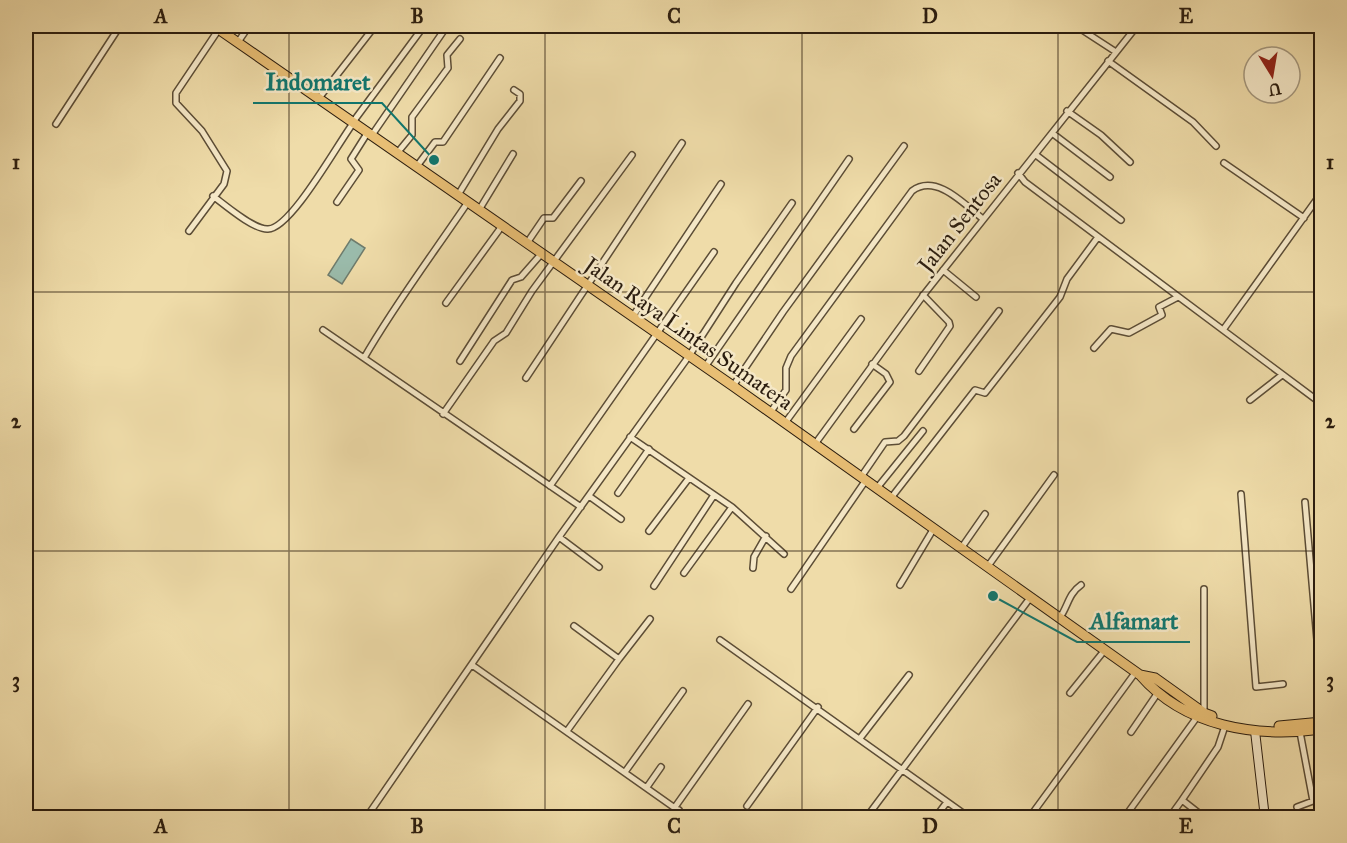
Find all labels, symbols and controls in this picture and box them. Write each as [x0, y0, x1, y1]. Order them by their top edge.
text: A [152, 4, 168, 28]
text: B [410, 4, 424, 28]
text: C [667, 4, 681, 28]
text: D [922, 4, 938, 28]
text: E [1179, 4, 1194, 28]
north arrow [1242, 45, 1302, 105]
callout: Indomaret [253, 61, 382, 103]
text: Indomaret [265, 67, 371, 97]
text: U [1266, 79, 1283, 100]
text: 1 [12, 150, 20, 174]
text: 1 [1326, 150, 1334, 174]
street label: Jalan Sentosa [911, 166, 1007, 279]
street label: Jalan Raya Lintas Sumatera [577, 250, 799, 416]
text: 2 [11, 409, 22, 433]
text: 2 [1325, 409, 1336, 433]
callout: Alfamart [1077, 600, 1190, 642]
text: Alfamart [1088, 606, 1179, 636]
text: 3 [12, 668, 20, 693]
text: 3 [1326, 668, 1334, 693]
text: A [152, 814, 168, 838]
text: B [410, 814, 424, 838]
text: C [667, 814, 681, 838]
text: D [922, 814, 938, 838]
text: E [1179, 814, 1194, 838]

